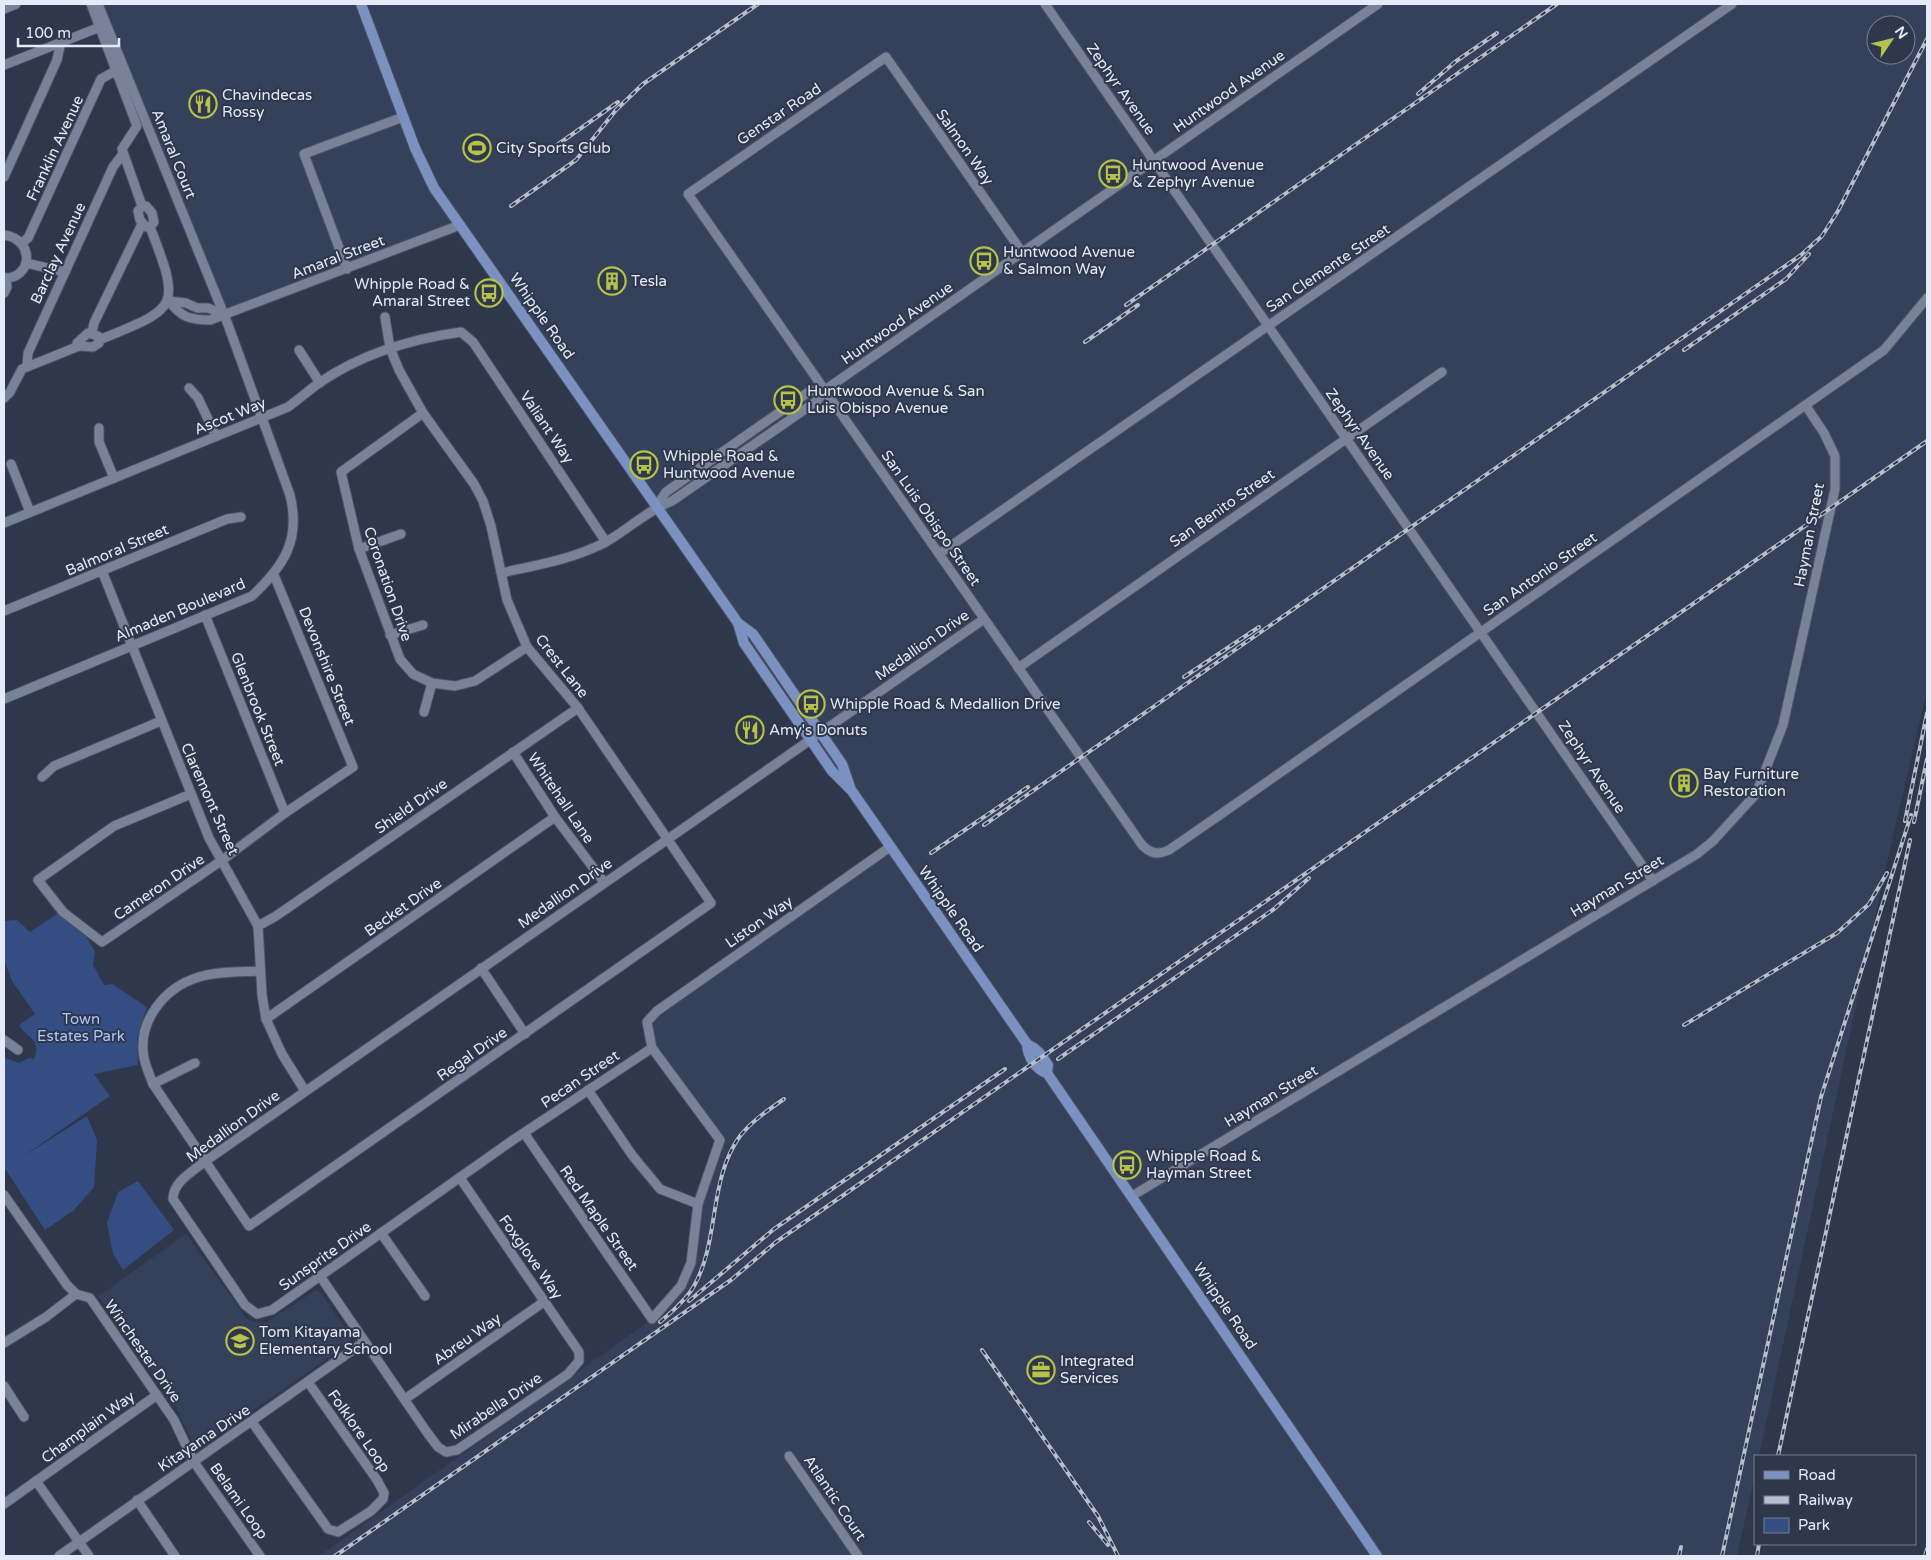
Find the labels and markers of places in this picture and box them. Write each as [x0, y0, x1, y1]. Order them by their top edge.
place label: Chavindecas Rossy [222, 86, 312, 121]
restaurant icon: Chavindecas Rossy [188, 89, 218, 119]
sports icon: City Sports Club [462, 133, 492, 163]
place label: City Sports Club [496, 139, 611, 157]
place label: Huntwood Avenue & Zephyr Avenue [1132, 156, 1264, 191]
bus stop icon: Huntwood Avenue & Zephyr Avenue [1098, 159, 1128, 189]
place label: Huntwood Avenue & Salmon Way [1003, 243, 1135, 278]
bus stop icon: Huntwood Avenue & Salmon Way [969, 246, 999, 276]
building icon: Tesla [597, 266, 627, 296]
place label: Tesla [631, 272, 667, 290]
place label: Whipple Road & Amaral Street [354, 275, 470, 310]
bus stop icon: Whipple Road & Amaral Street [474, 278, 504, 308]
place label: Huntwood Avenue & San Luis Obispo Avenue [807, 382, 985, 417]
bus stop icon: Huntwood Avenue & San Luis Obispo Avenue [773, 385, 803, 415]
place label: Whipple Road & Huntwood Avenue [663, 447, 795, 482]
bus stop icon: Whipple Road & Huntwood Avenue [629, 450, 659, 480]
bus stop icon: Whipple Road & Medallion Drive [796, 689, 826, 719]
place label: Whipple Road & Medallion Drive [830, 695, 1061, 713]
restaurant icon: Amy's Donuts [735, 715, 765, 745]
place label: Amy's Donuts [769, 721, 867, 739]
place label: Bay Furniture Restoration [1703, 765, 1799, 800]
building icon: Bay Furniture Restoration [1669, 768, 1699, 798]
place label: Whipple Road & Hayman Street [1146, 1147, 1262, 1182]
bus stop icon: Whipple Road & Hayman Street [1112, 1150, 1142, 1180]
place label: Tom Kitayama Elementary School [259, 1323, 392, 1358]
school or university icon: Tom Kitayama Elementary School [225, 1326, 255, 1356]
place label: Integrated Services [1060, 1352, 1134, 1387]
office icon: Integrated Services [1026, 1355, 1056, 1385]

